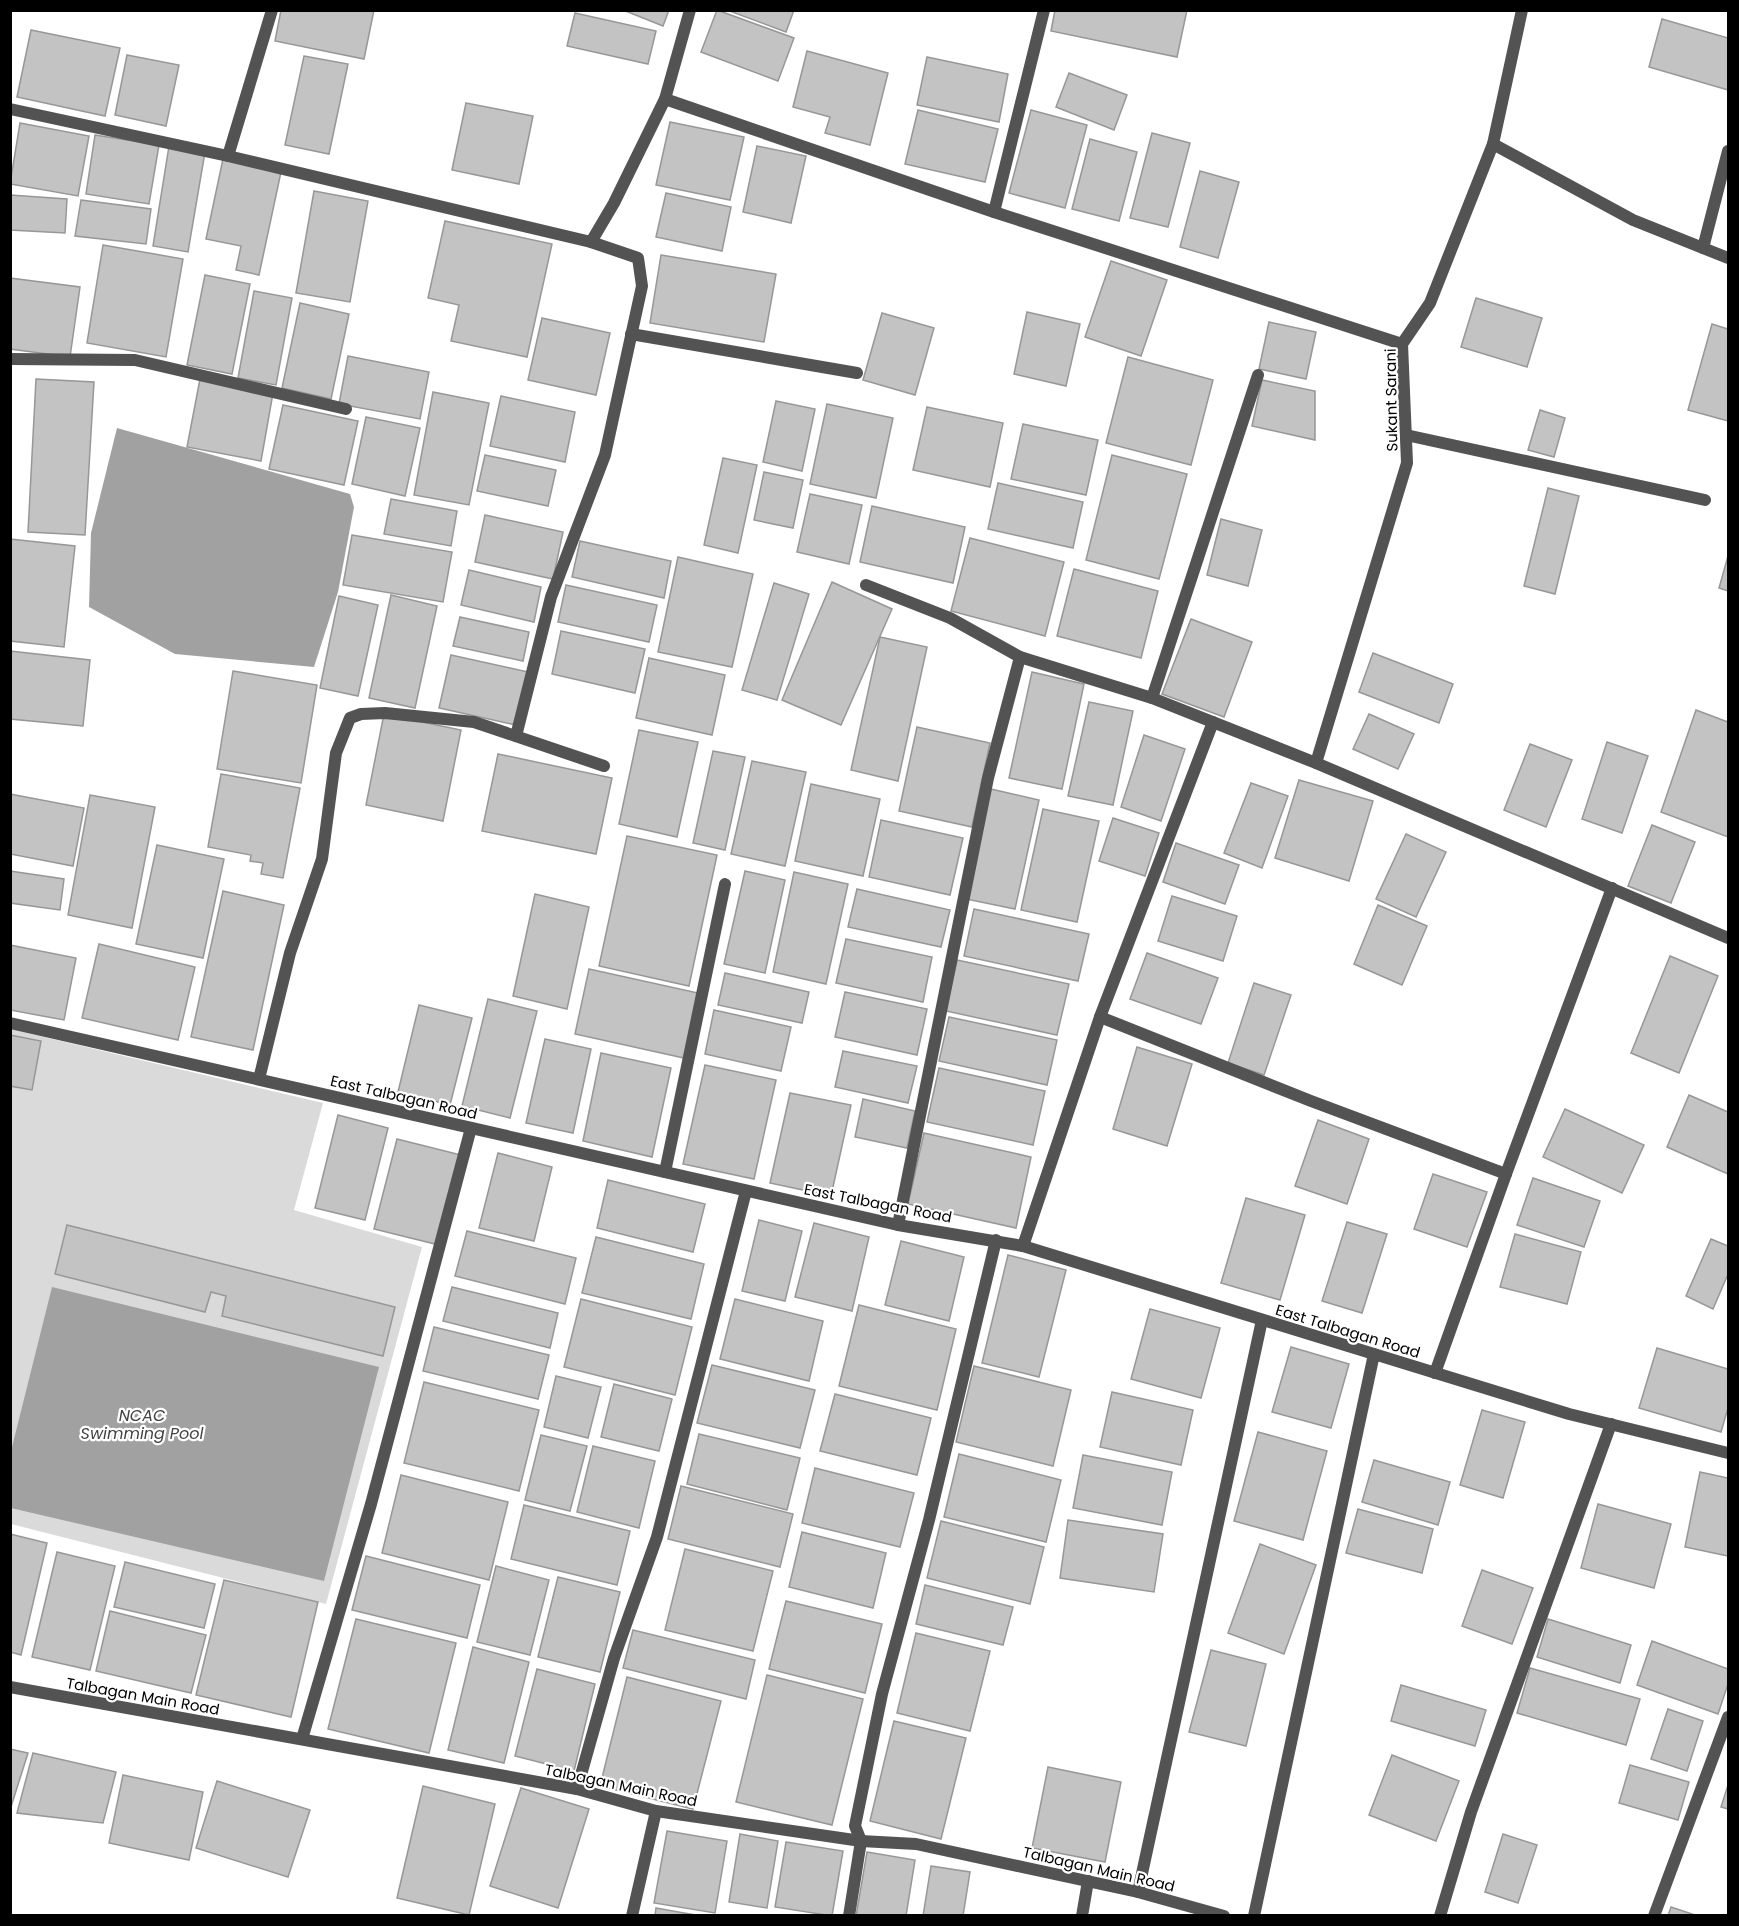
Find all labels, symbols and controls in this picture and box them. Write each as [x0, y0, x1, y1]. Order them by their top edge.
street label: Sukant Sarani [1380, 348, 1402, 452]
street label: East Talbagan Road [328, 1070, 480, 1124]
street label: East Talbagan Road [802, 1178, 954, 1228]
street label: East Talbagan Road [1273, 1299, 1423, 1363]
water label: NCAC Swimming Pool [81, 1404, 203, 1445]
street label: Talbagan Main Road [65, 1672, 221, 1720]
street label: Talbagan Main Road [543, 1759, 699, 1811]
street label: Talbagan Main Road [1021, 1841, 1177, 1897]

